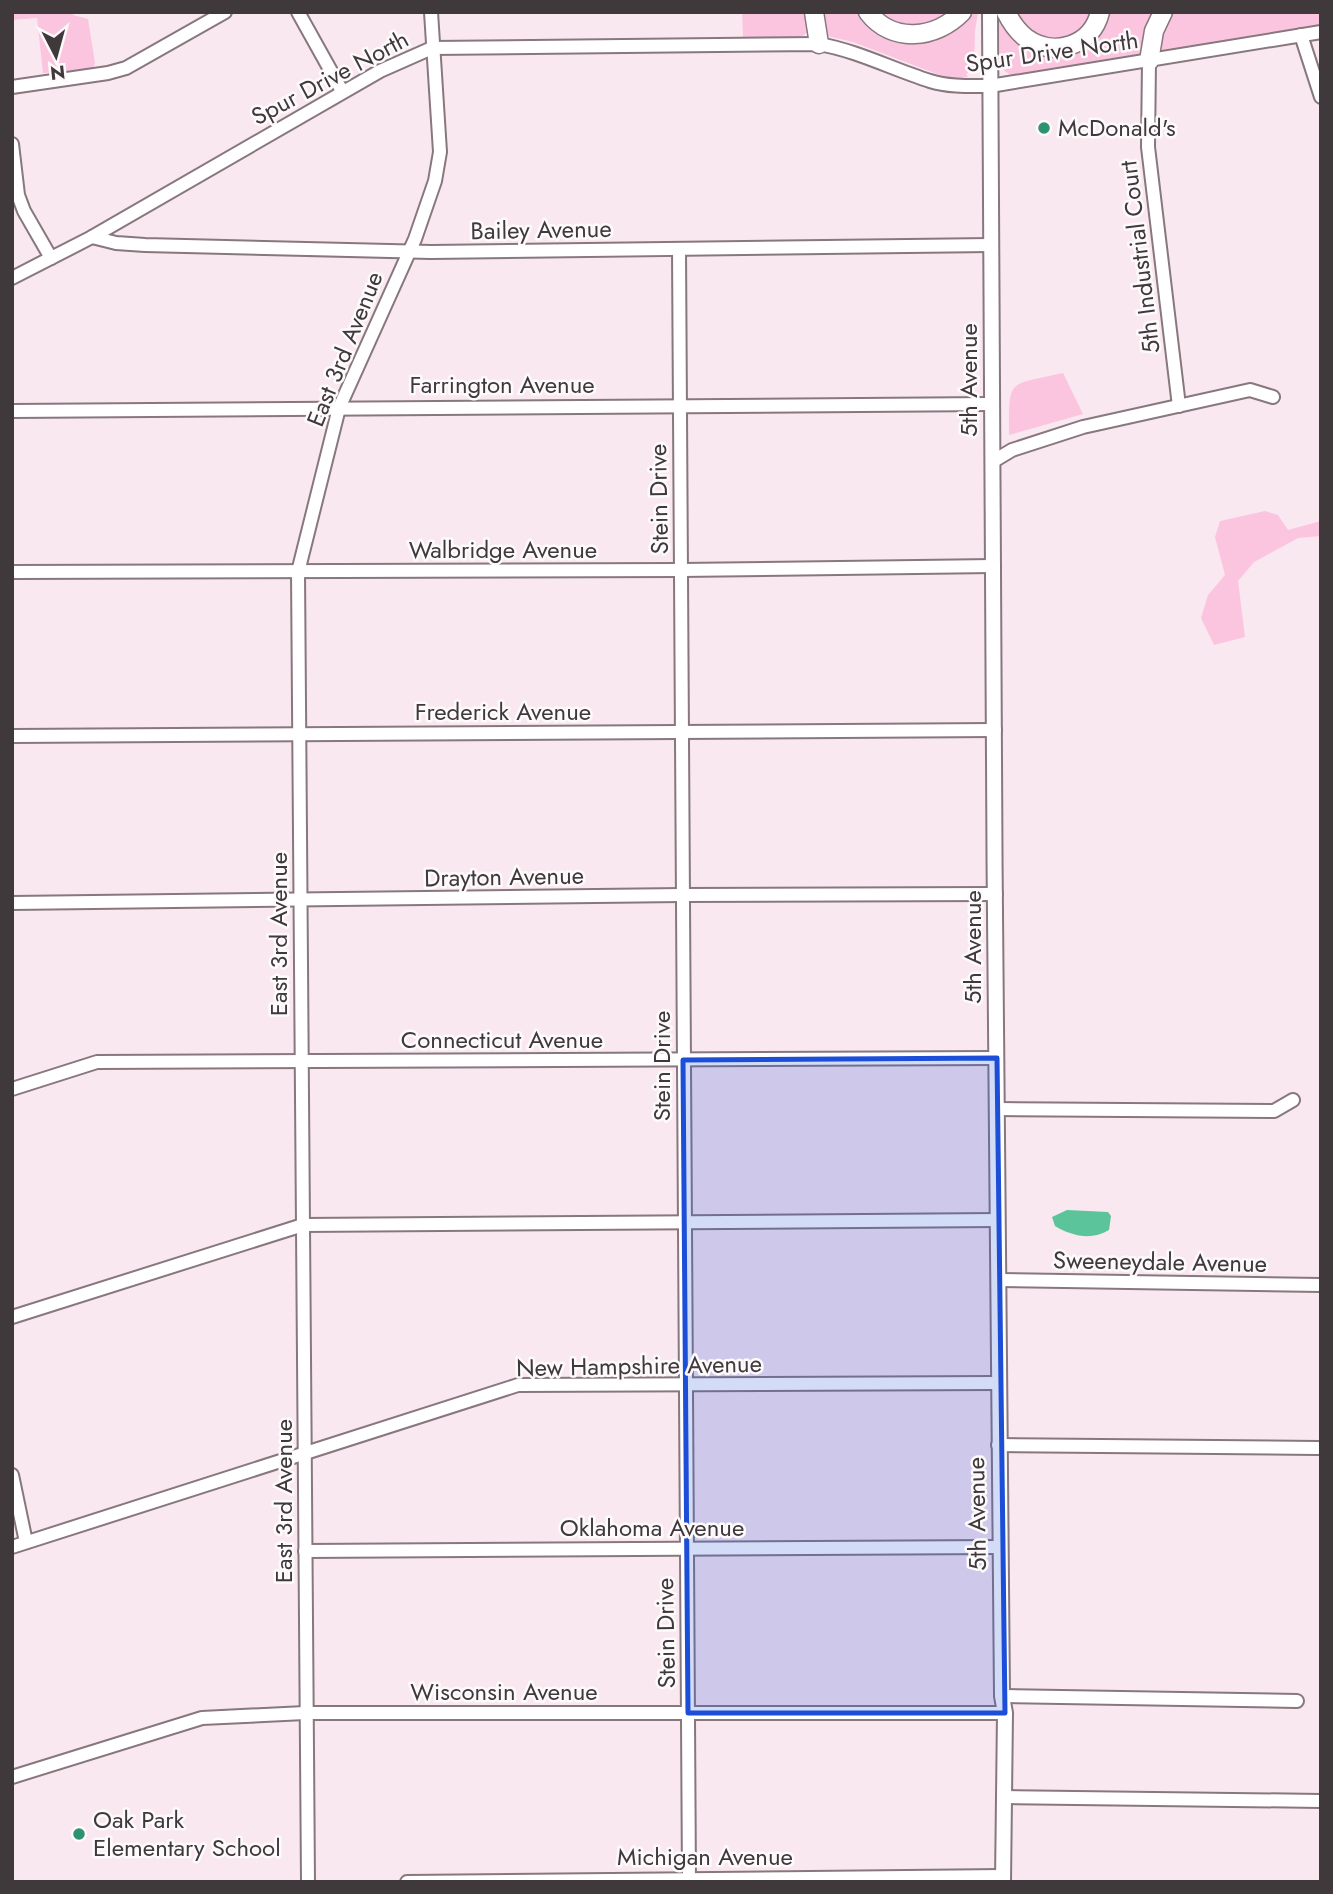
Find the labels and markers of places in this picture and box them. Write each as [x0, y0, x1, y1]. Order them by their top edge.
place label: McDonald's [1058, 110, 1176, 145]
marker: McDonald's [1036, 120, 1052, 136]
place label: Oak Park Elementary School [93, 1802, 281, 1865]
marker: Oak Park Elementary School [71, 1826, 87, 1842]

